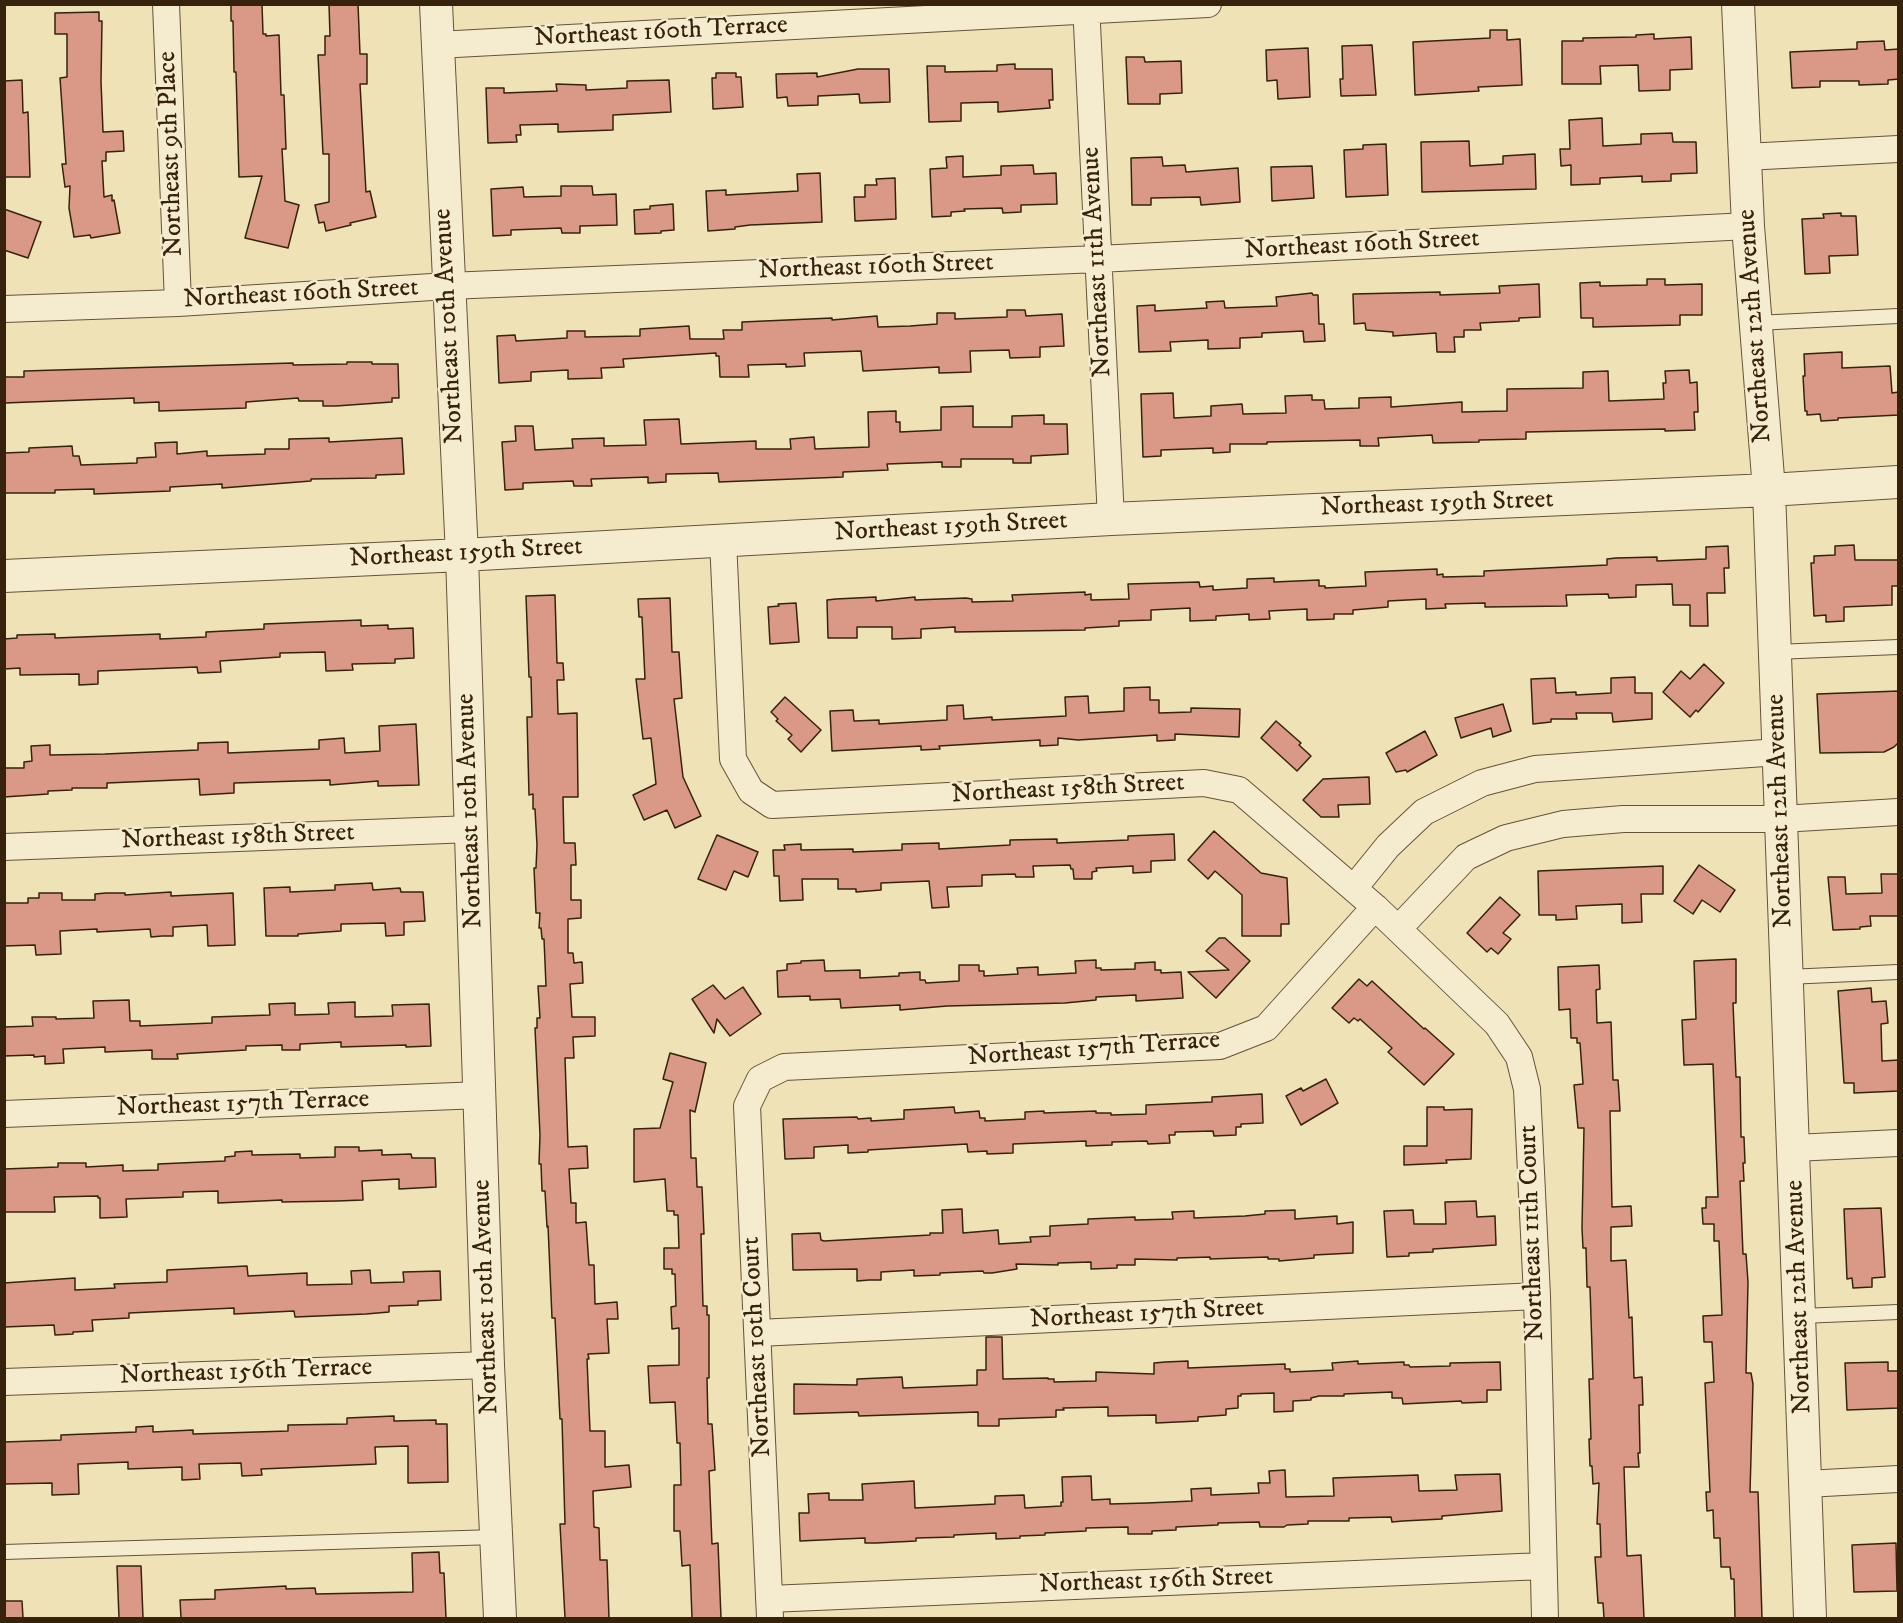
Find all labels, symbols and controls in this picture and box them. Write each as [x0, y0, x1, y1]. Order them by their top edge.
street label: Northeast 160th Terrace [533, 11, 789, 55]
street label: Northeast 9th Place [153, 51, 191, 257]
street label: Northeast 11th Avenue [1076, 146, 1120, 378]
street label: Northeast 10th Avenue [428, 208, 472, 444]
street label: Northeast 12th Avenue [1732, 208, 1780, 444]
street label: Northeast 160th Street [1244, 224, 1480, 268]
street label: Northeast 160th Street [758, 248, 994, 288]
street label: Northeast 160th Street [183, 273, 419, 317]
street label: Northeast 159th Street [1320, 485, 1554, 525]
street label: Northeast 159th Street [834, 506, 1068, 550]
street label: Northeast 159th Street [349, 532, 583, 576]
street label: Northeast 10th Avenue [451, 693, 491, 929]
street label: Northeast 12th Avenue [1761, 693, 1801, 929]
street label: Northeast 158th Street [951, 768, 1185, 812]
street label: Northeast 158th Street [121, 818, 355, 858]
street label: Northeast 157th Terrace [967, 1026, 1221, 1074]
street label: Northeast 157th Terrace [116, 1085, 370, 1125]
street label: Northeast 11th Court [1514, 1124, 1552, 1342]
street label: Northeast 10th Avenue [467, 1179, 507, 1415]
street label: Northeast 12th Avenue [1780, 1179, 1820, 1415]
street label: Northeast 10th Court [737, 1236, 779, 1458]
street label: Northeast 157th Street [1029, 1293, 1265, 1337]
street label: Northeast 156th Terrace [119, 1353, 373, 1393]
street label: Northeast 156th Street [1038, 1562, 1274, 1602]

